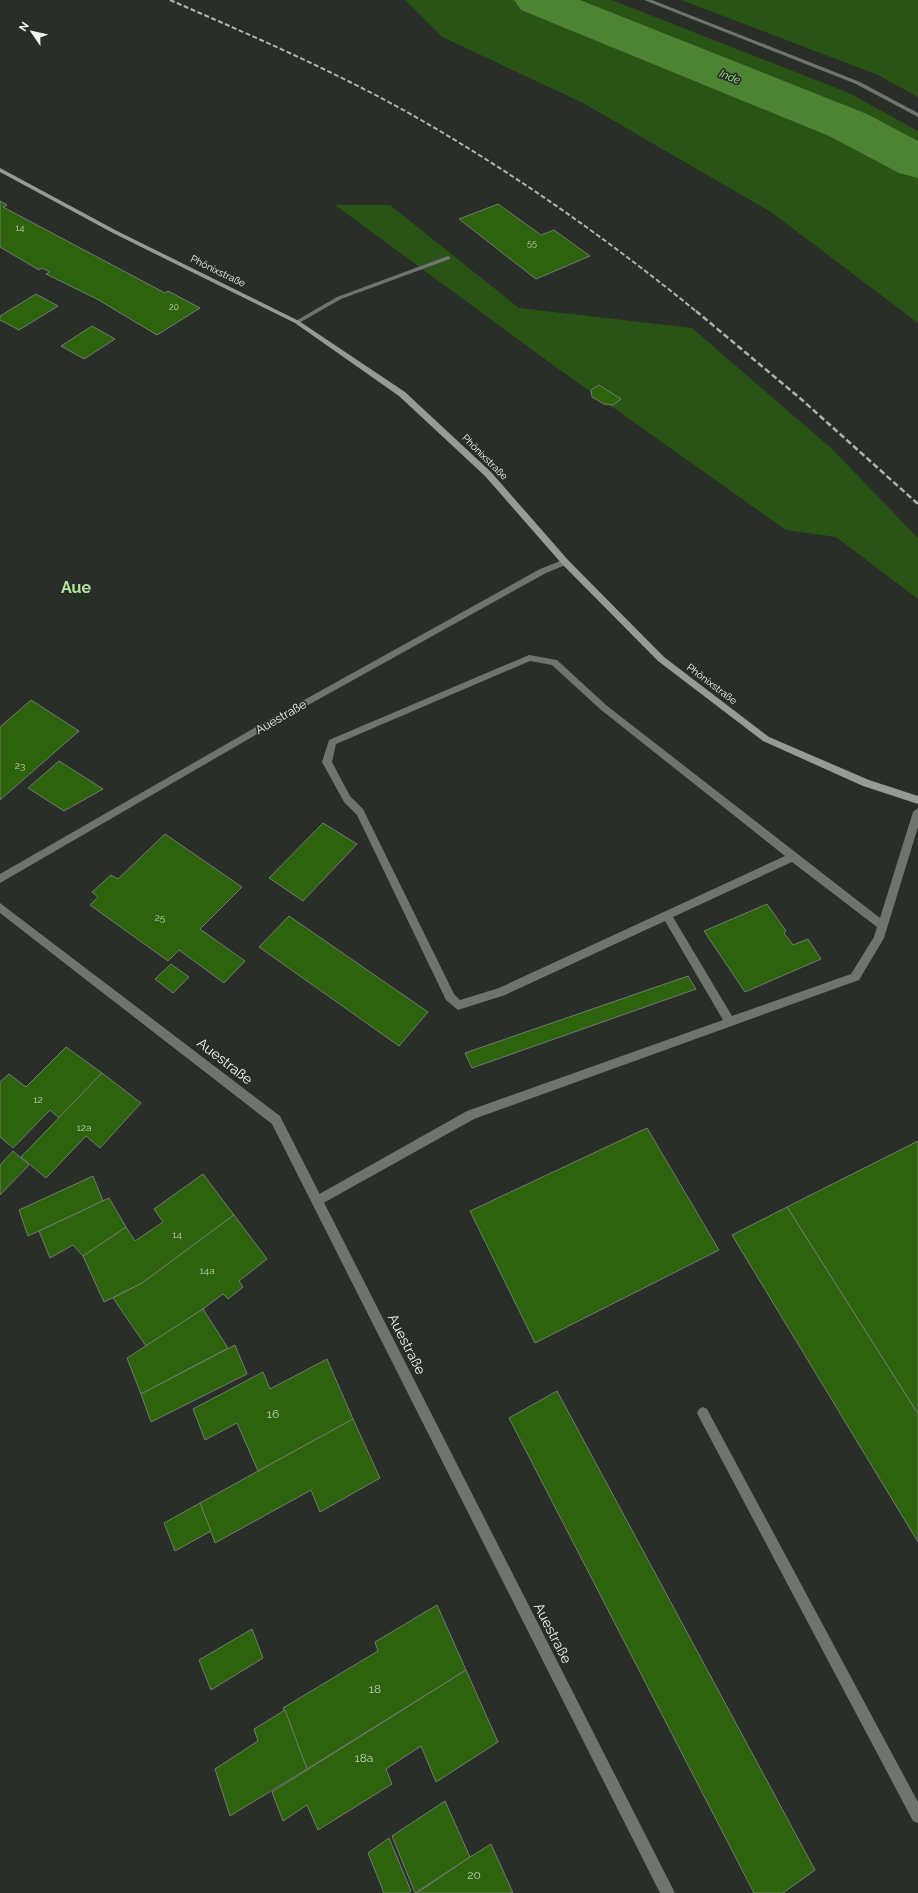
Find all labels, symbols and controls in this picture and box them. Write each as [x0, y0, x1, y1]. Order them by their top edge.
north arrow [12, 12, 52, 52]
text: N [16, 20, 32, 34]
water label: Inde [718, 67, 742, 87]
house number: 14 [16, 223, 24, 233]
house number: 55 [527, 238, 537, 248]
street label: Phönixstraße [189, 253, 247, 289]
house number: 20 [169, 302, 180, 312]
street label: Phönixstraße [460, 432, 510, 482]
district label: Aue [61, 578, 91, 597]
street label: Phönixstraße [685, 662, 739, 706]
street label: Auestraße [253, 697, 309, 737]
house number: 23 [15, 760, 25, 771]
house number: 25 [155, 912, 166, 923]
street label: Auestraße [194, 1034, 256, 1088]
house number: 12 [33, 1094, 43, 1105]
house number: 12a [77, 1122, 91, 1133]
house number: 14 [172, 1229, 182, 1240]
house number: 14a [199, 1265, 215, 1276]
street label: Auestraße [385, 1311, 429, 1377]
house number: 16 [267, 1407, 279, 1421]
street label: Auestraße [531, 1600, 575, 1666]
house number: 18 [369, 1682, 381, 1696]
house number: 18a [355, 1751, 373, 1765]
house number: 20 [467, 1868, 481, 1882]

